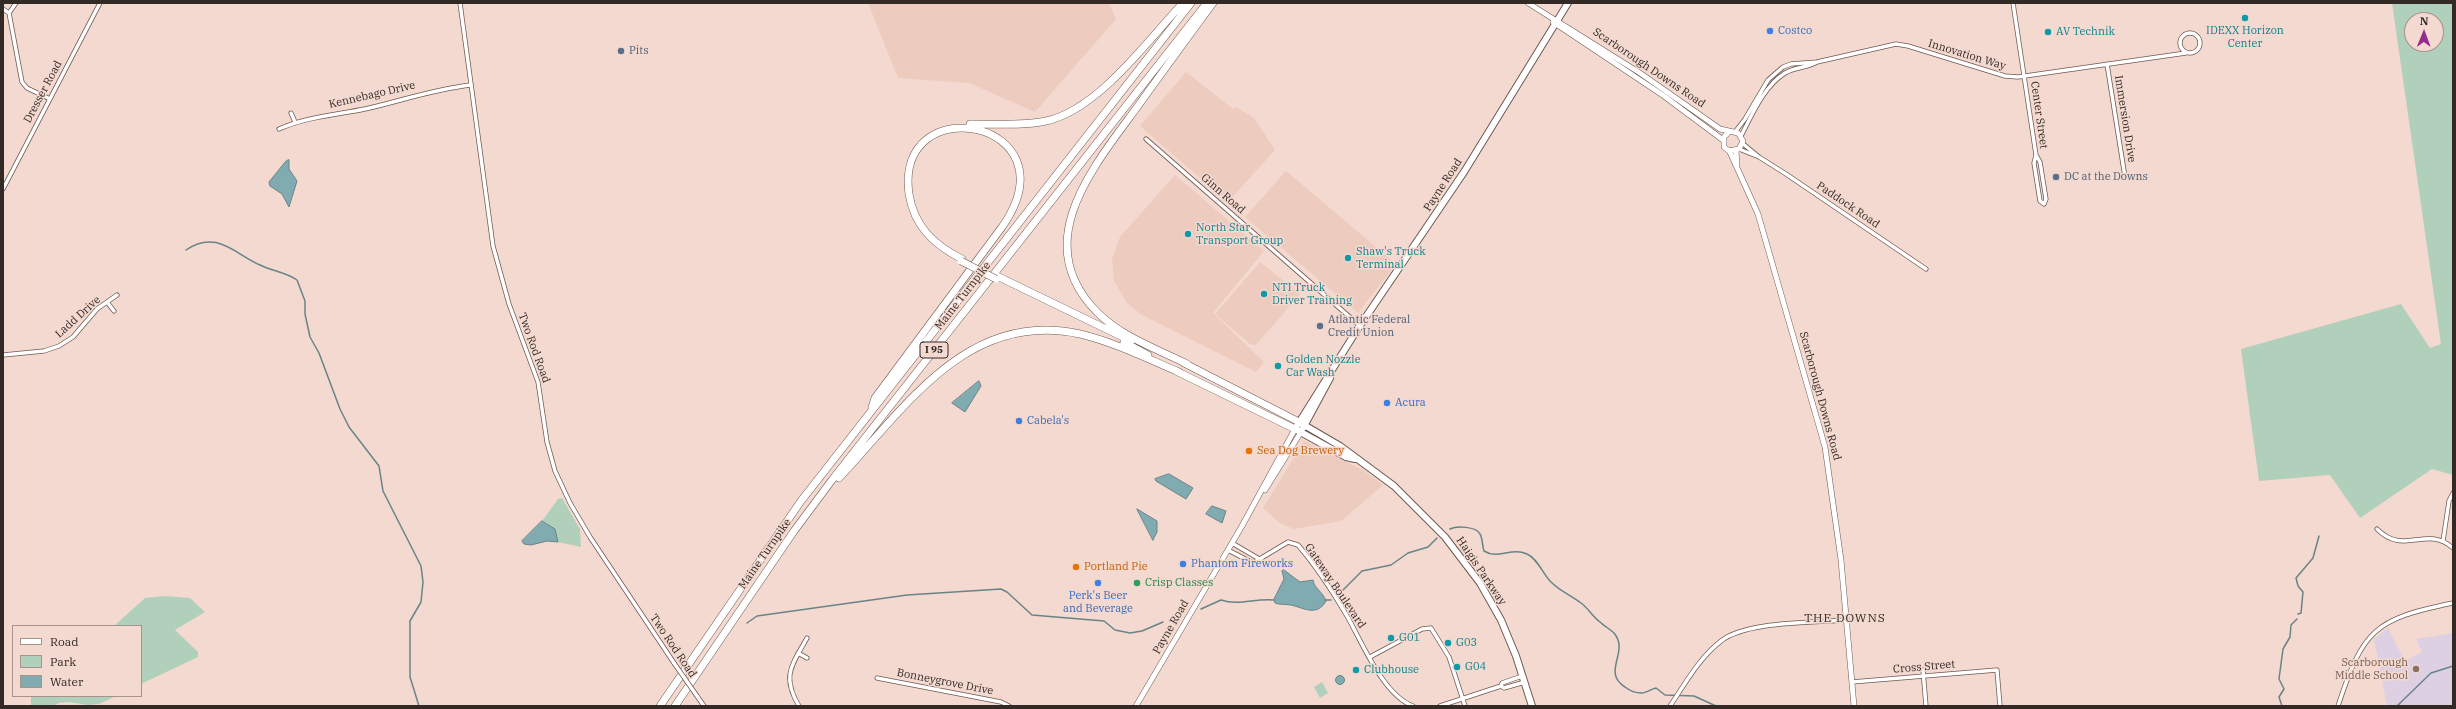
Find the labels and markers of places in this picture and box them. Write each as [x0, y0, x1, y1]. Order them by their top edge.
marker: IDEXX Horizon Center [2240, 13, 2250, 23]
place label: Costco [1778, 24, 1812, 38]
place label: IDEXX Horizon Center [2206, 24, 2284, 50]
place label: AV Technik [2056, 25, 2115, 39]
marker: Costco [1765, 26, 1775, 36]
marker: AV Technik [2043, 27, 2053, 37]
place label: Pits [629, 44, 649, 58]
marker: Pits [616, 46, 626, 56]
place label: DC at the Downs [2064, 170, 2148, 184]
marker: DC at the Downs [2051, 172, 2061, 182]
place label: North Star Transport Group [1196, 221, 1283, 247]
marker: North Star Transport Group [1183, 229, 1193, 239]
place label: Shaw's Truck Terminal [1356, 245, 1426, 271]
marker: Shaw's Truck Terminal [1343, 253, 1353, 263]
place label: NTI Truck Driver Training [1272, 281, 1352, 307]
marker: NTI Truck Driver Training [1259, 289, 1269, 299]
place label: Atlantic Federal Credit Union [1328, 313, 1410, 339]
marker: Atlantic Federal Credit Union [1315, 321, 1325, 331]
place label: Golden Nozzle Car Wash [1286, 353, 1361, 379]
marker: Golden Nozzle Car Wash [1273, 361, 1283, 371]
place label: Acura [1395, 396, 1426, 410]
marker: Acura [1382, 398, 1392, 408]
place label: Cabela's [1027, 414, 1069, 428]
marker: Cabela's [1014, 416, 1024, 426]
place label: Sea Dog Brewery [1257, 444, 1344, 458]
marker: Sea Dog Brewery [1244, 446, 1254, 456]
place label: Phantom Fireworks [1191, 557, 1293, 571]
marker: Phantom Fireworks [1178, 559, 1188, 569]
place label: Portland Pie [1084, 560, 1148, 574]
marker: Portland Pie [1071, 562, 1081, 572]
place label: Crisp Classes [1145, 576, 1213, 590]
marker: Perk's Beer and Beverage [1093, 578, 1103, 588]
marker: Crisp Classes [1132, 578, 1142, 588]
place label: Perk's Beer and Beverage [1063, 589, 1133, 615]
place label: G01 [1399, 631, 1420, 645]
marker: G01 [1386, 633, 1396, 643]
place label: G03 [1456, 636, 1477, 650]
marker: G03 [1443, 638, 1453, 648]
place label: Scarborough Middle School [2335, 656, 2408, 682]
place label: G04 [1465, 660, 1486, 674]
marker: G04 [1452, 662, 1462, 672]
place label: Clubhouse [1364, 663, 1419, 677]
marker: Scarborough Middle School [2411, 664, 2421, 674]
marker: Clubhouse [1351, 665, 1361, 675]

